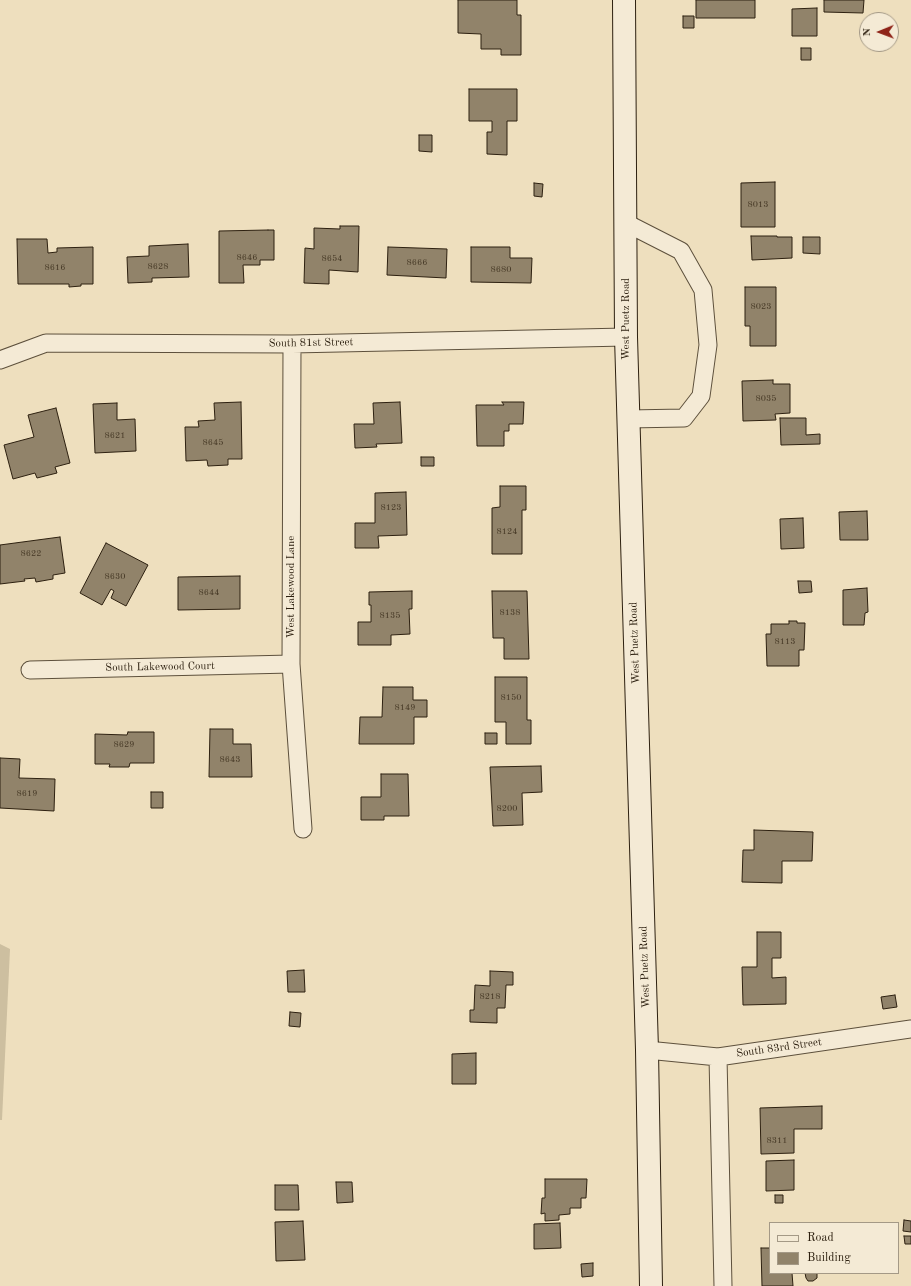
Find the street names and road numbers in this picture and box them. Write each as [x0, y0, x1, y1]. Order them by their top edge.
street label: West Puetz Road [619, 278, 633, 360]
street label: South 81st Street [269, 336, 353, 350]
street label: West Lakewood Lane [284, 536, 298, 638]
street label: West Puetz Road [627, 602, 643, 684]
street label: South Lakewood Court [105, 659, 215, 675]
street label: West Puetz Road [637, 926, 653, 1008]
street label: South 83rd Street [735, 1035, 823, 1061]

